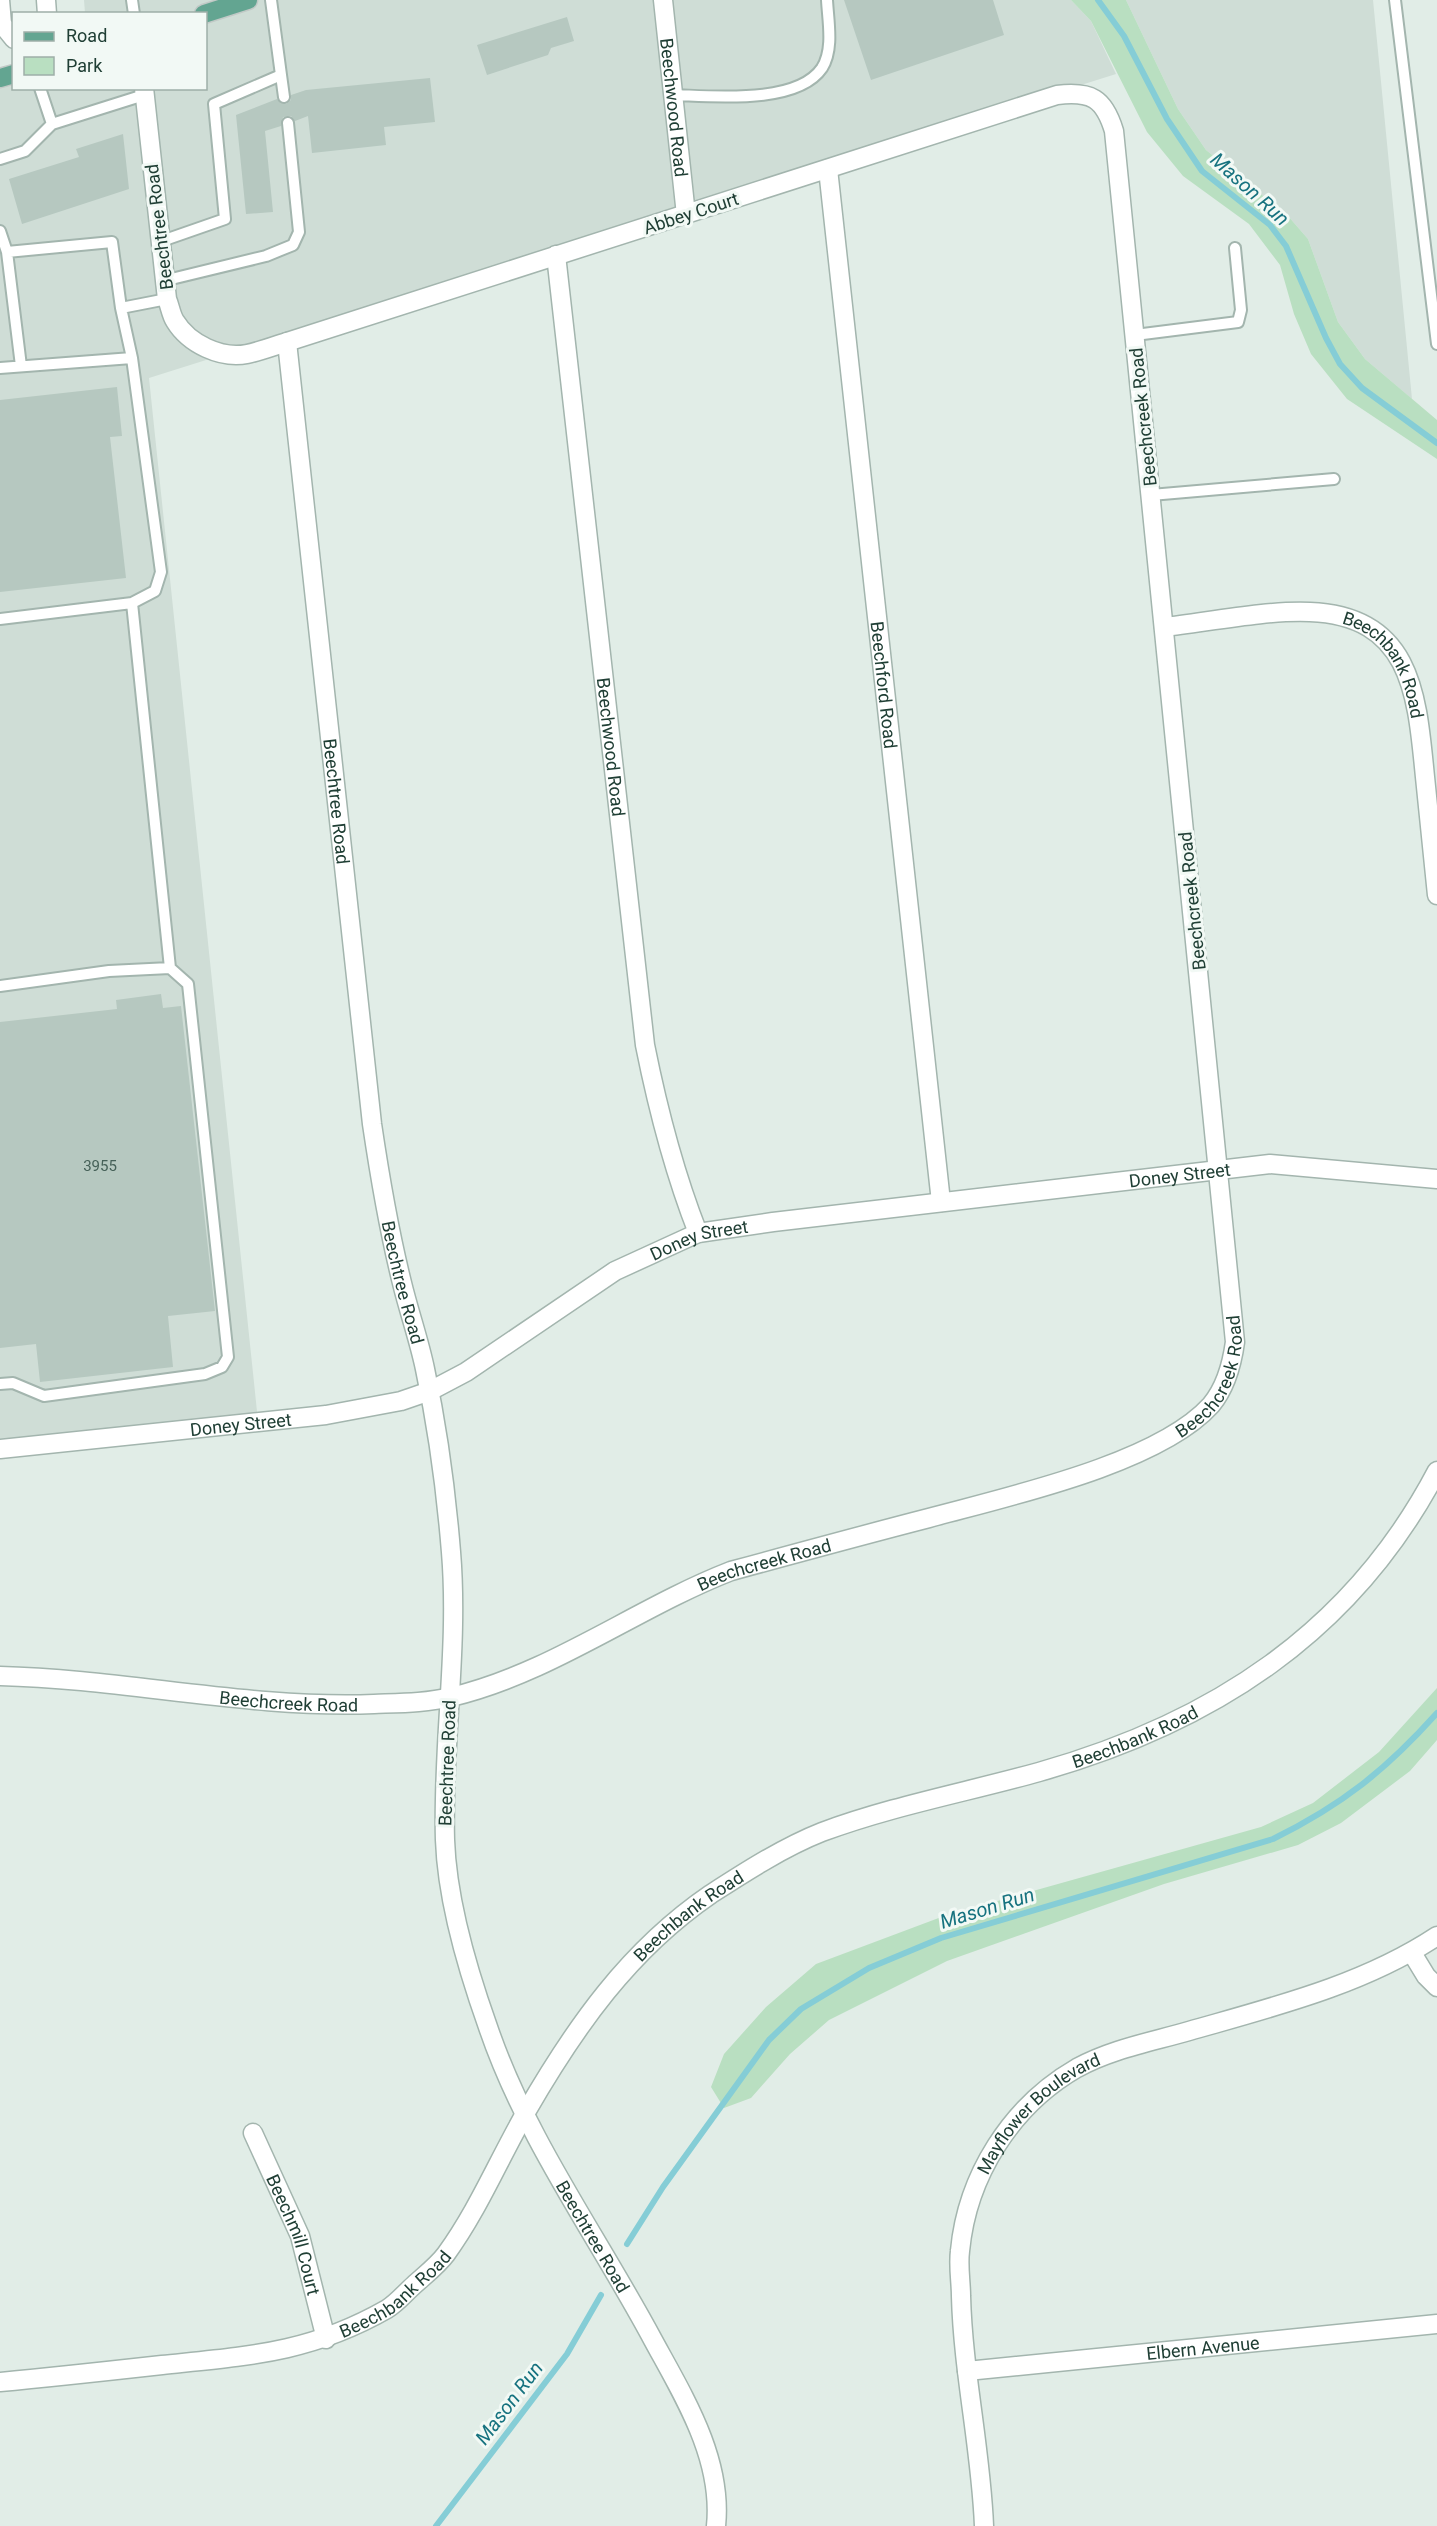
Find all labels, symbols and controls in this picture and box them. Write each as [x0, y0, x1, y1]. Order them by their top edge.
legend [12, 12, 207, 90]
text: Road [66, 25, 107, 46]
street label: Beechwood Road [657, 37, 692, 178]
text: Park [66, 55, 103, 76]
water label: Mason Run [1206, 147, 1294, 231]
street label: Beechtree Road [141, 163, 177, 291]
street label: Abbey Court [641, 188, 741, 238]
street label: Beechcreek Road [1125, 347, 1161, 487]
street label: Beechbank Road [1340, 607, 1429, 720]
street label: Beechford Road [867, 620, 902, 750]
street label: Beechwood Road [593, 676, 630, 817]
street label: Beechtree Road [320, 737, 354, 865]
street label: Beechcreek Road [1174, 831, 1210, 971]
house number: 3955 [83, 1157, 117, 1175]
street label: Doney Street [1128, 1158, 1232, 1191]
street label: Doney Street [647, 1215, 749, 1264]
street label: Beechtree Road [378, 1219, 429, 1346]
street label: Beechcreek Road [1171, 1314, 1246, 1441]
street label: Doney Street [189, 1408, 293, 1440]
street label: Beechcreek Road [694, 1534, 833, 1595]
street label: Beechcreek Road [218, 1686, 358, 1715]
street label: Beechtree Road [434, 1700, 460, 1826]
street label: Beechbank Road [1069, 1701, 1201, 1772]
street label: Beechbank Road [629, 1866, 747, 1965]
water label: Mason Run [937, 1882, 1037, 1934]
street label: Mayflower Boulevard [972, 2048, 1103, 2177]
street label: Beechmill Court [263, 2171, 325, 2297]
street label: Beechtree Road [552, 2177, 634, 2296]
street label: Beechbank Road [336, 2246, 455, 2341]
street label: Elbern Avenue [1145, 2331, 1260, 2364]
water label: Mason Run [470, 2357, 548, 2449]

